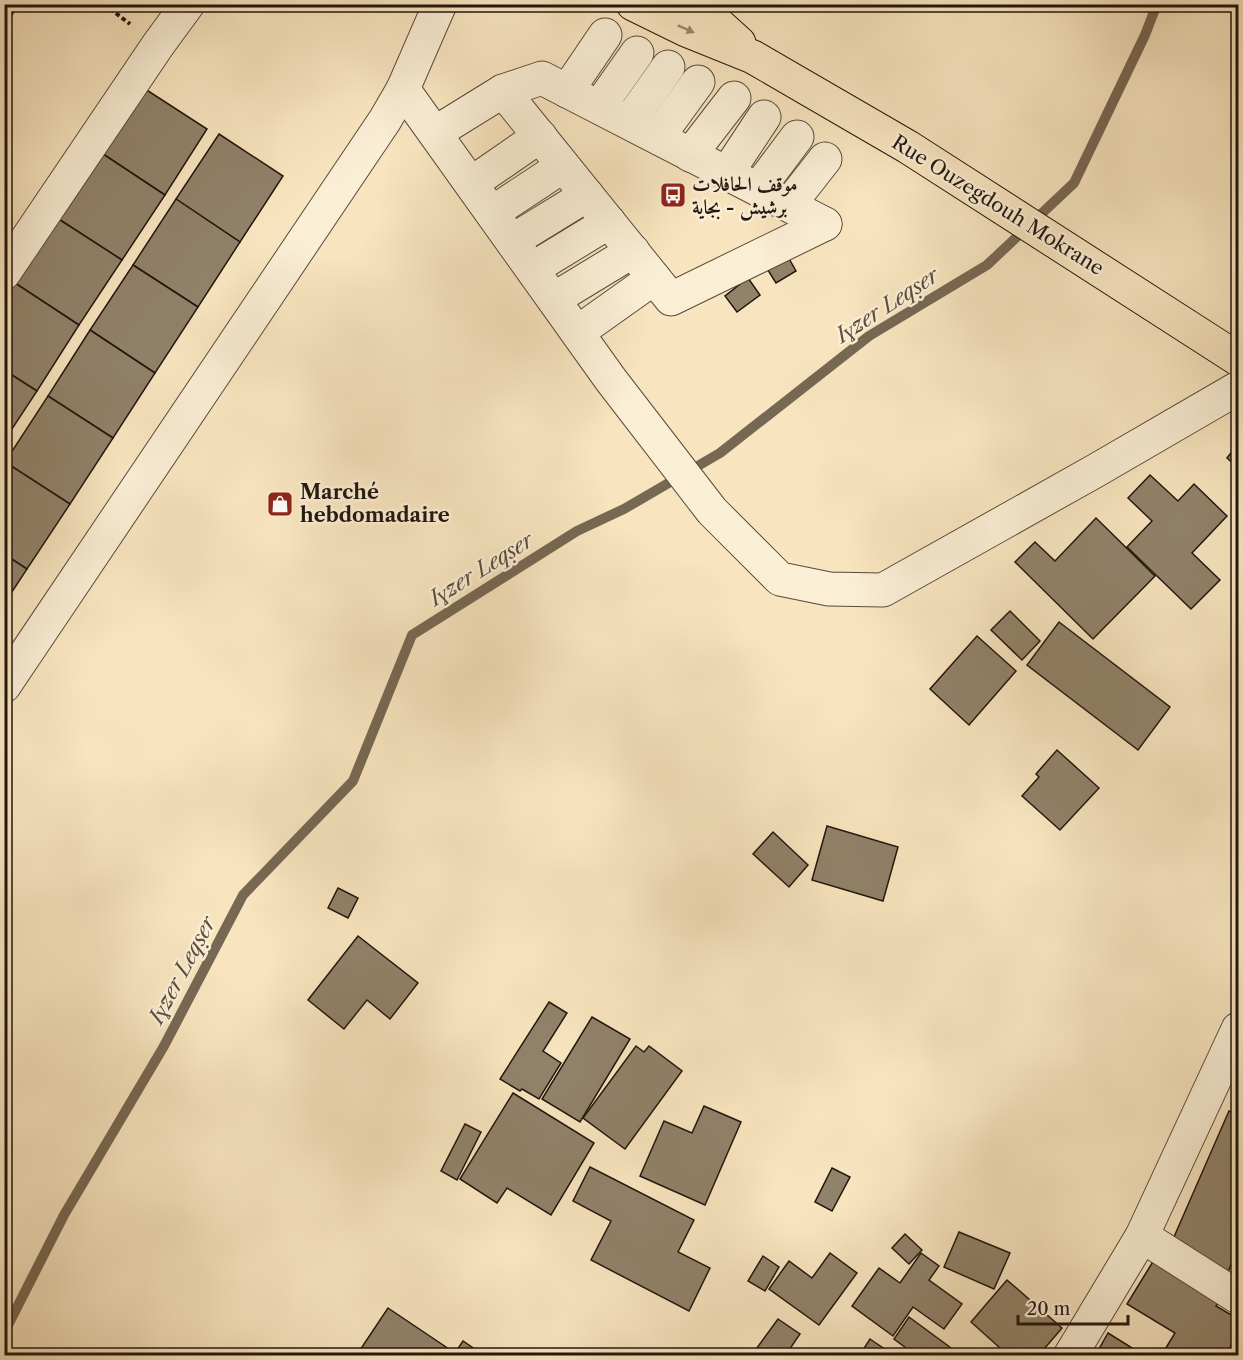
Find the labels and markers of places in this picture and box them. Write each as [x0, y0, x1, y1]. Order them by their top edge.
place label: موقف الحافلات برشيش - بجاية [692, 172, 797, 221]
bus stop icon: موقف الحافلات برشيش - بجاية [658, 180, 688, 210]
place label: Marché hebdomadaire [300, 480, 450, 527]
shop icon: Marché hebdomadaire [265, 489, 295, 519]

